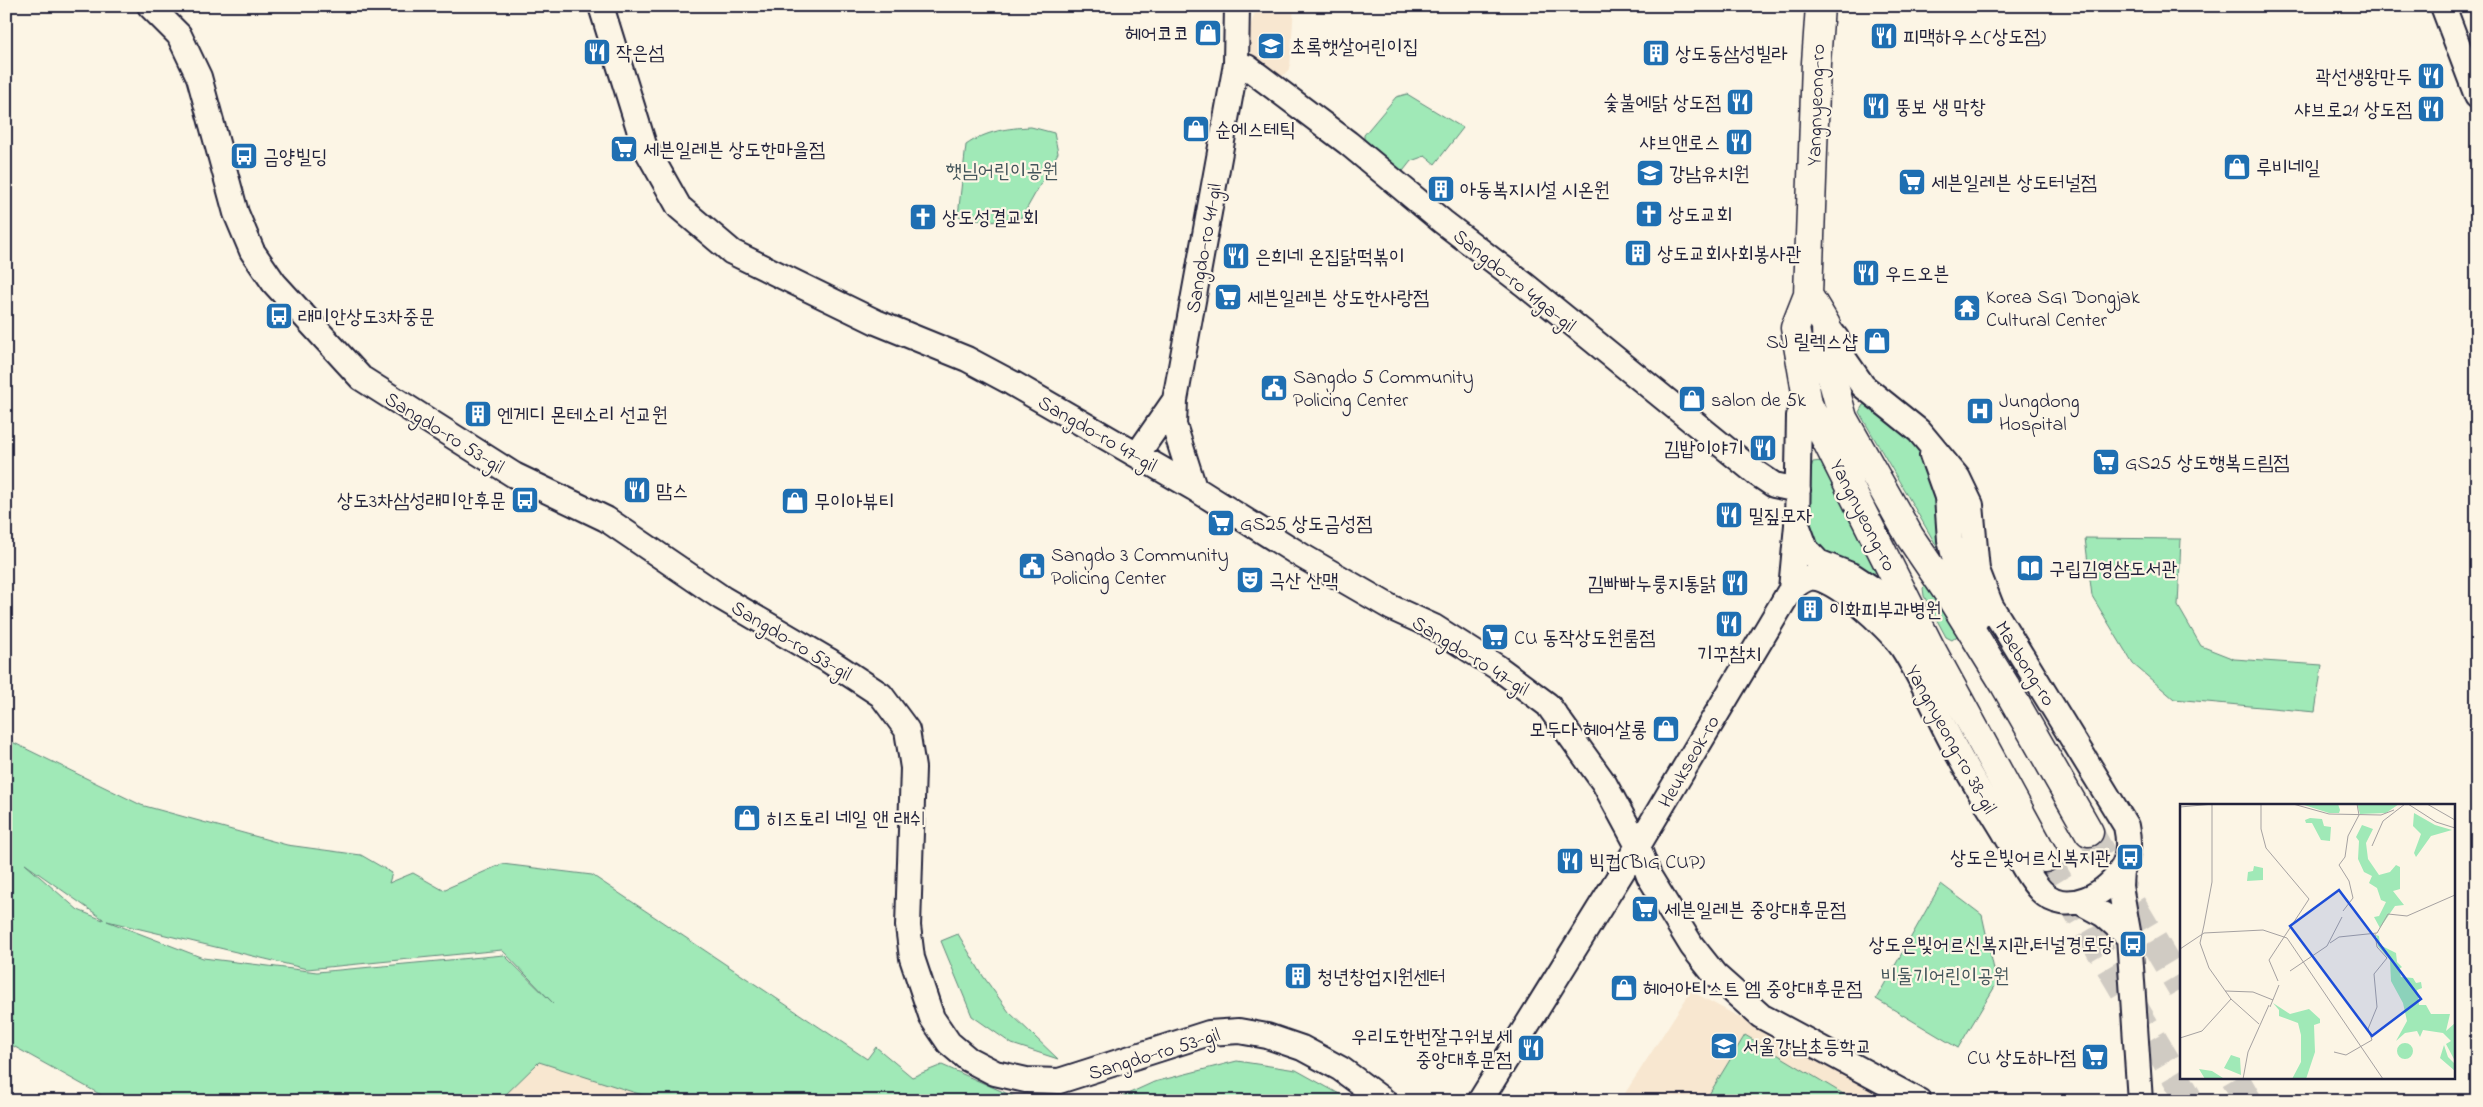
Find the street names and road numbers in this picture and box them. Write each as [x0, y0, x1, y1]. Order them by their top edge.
street label: Yangnyeong-ro [1801, 44, 1835, 167]
street label: Sangdo-ro 41-gil [1180, 181, 1232, 316]
street label: Sangdo-ro 41ga-gil [1445, 223, 1581, 342]
street label: Sangdo-ro 53-gil [378, 386, 509, 483]
street label: Sangdo-ro 47-gil [1031, 389, 1162, 482]
street label: Yangnyeong-ro [1820, 455, 1902, 578]
street label: Sangdo-ro 53-gil [724, 595, 857, 691]
street label: Sangdo-ro 47-gil [1405, 610, 1534, 706]
street label: Maebong-ro [1985, 616, 2062, 713]
street label: Yangnyeong-ro 38-gil [1896, 660, 2003, 820]
street label: Heukseok-ro [1652, 711, 1728, 814]
street label: Sangdo-ro 53-gil [1085, 1022, 1224, 1090]

